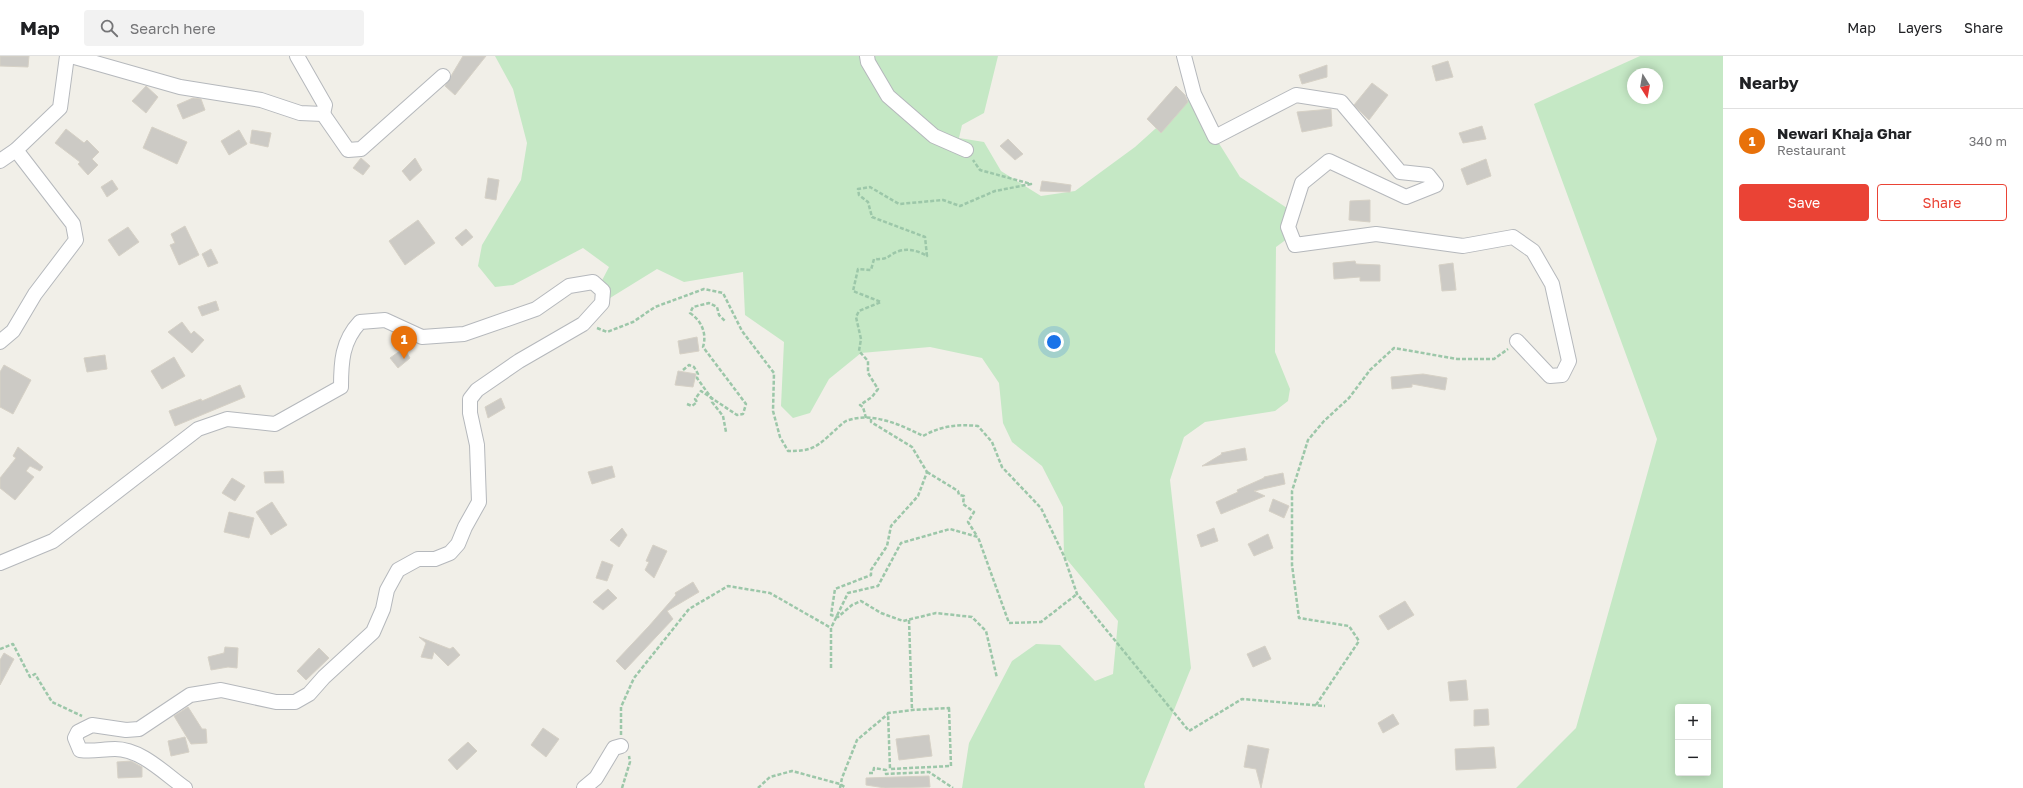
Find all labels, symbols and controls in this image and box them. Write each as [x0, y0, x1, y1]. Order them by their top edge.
search box [84, 10, 364, 46]
text: Map [20, 16, 60, 39]
icon: search [98, 17, 120, 39]
text: Search here [130, 19, 216, 37]
text: Map [1847, 19, 1876, 36]
text: Layers [1898, 19, 1942, 36]
text: Share [1964, 19, 2003, 36]
north arrow [1627, 68, 1663, 104]
text: Nearby [1739, 72, 1799, 93]
text: Newari Khaja Ghar [1777, 124, 1912, 142]
text: 1 [1749, 133, 1755, 149]
text: 340 m [1969, 133, 2007, 149]
text: Restaurant [1777, 142, 1846, 158]
button: Save [1739, 184, 1869, 221]
button: Share [1877, 184, 2007, 221]
pin: 1 [391, 326, 417, 359]
your location [1044, 332, 1064, 352]
map controls [1675, 704, 1711, 776]
button: + [1675, 704, 1711, 740]
button: − [1675, 740, 1711, 776]

